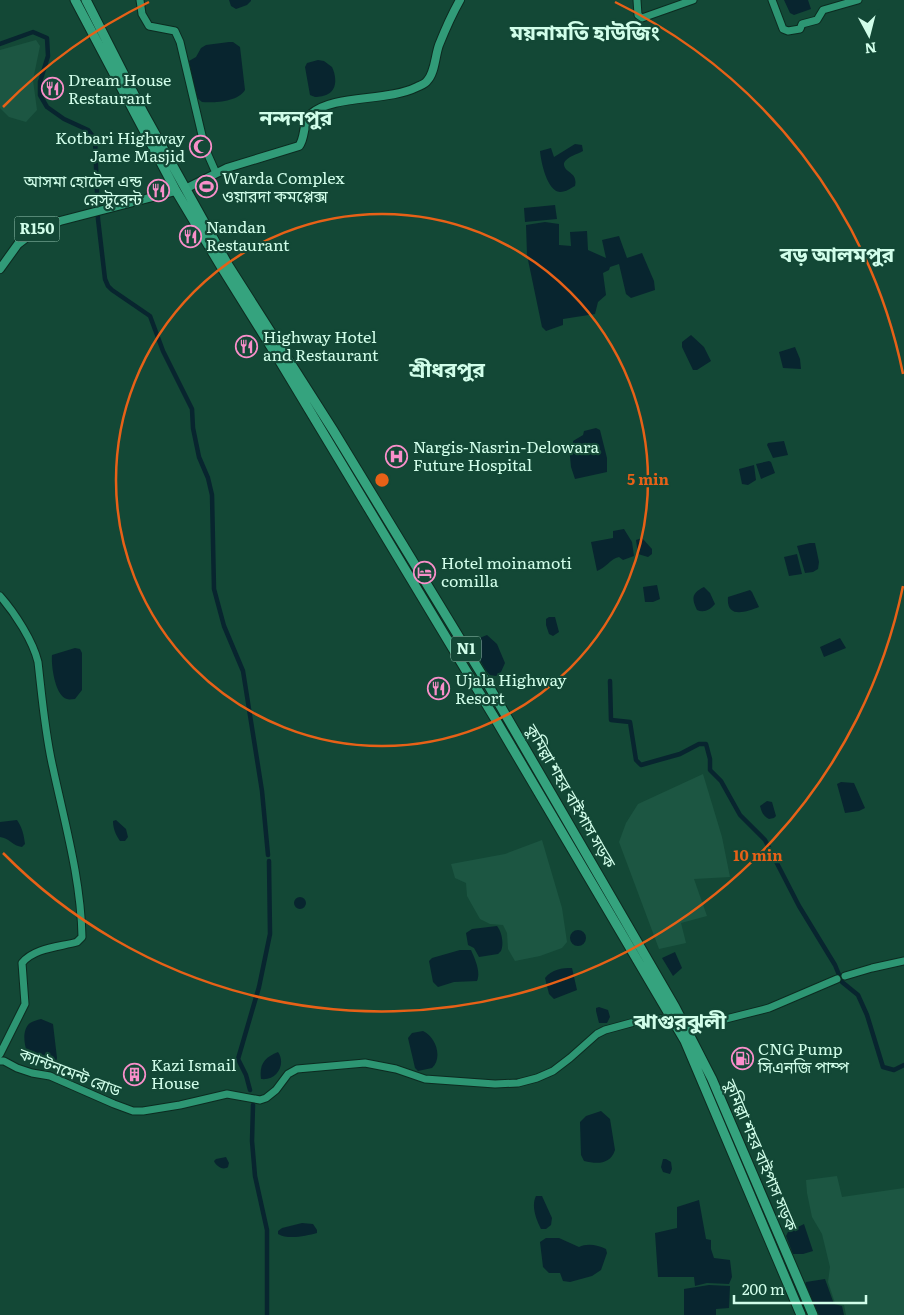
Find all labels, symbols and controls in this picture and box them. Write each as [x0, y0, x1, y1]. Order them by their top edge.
north arrow [844, 10, 894, 60]
district label: ময়নামতি হাউজিং [509, 15, 661, 46]
text: N [863, 38, 878, 60]
place label: Dream House Restaurant [68, 67, 171, 109]
restaurant icon: Dream House Restaurant [40, 77, 64, 101]
district label: নন্দনপুর [259, 100, 333, 131]
place label: Kotbari Highway Jame Masjid [55, 125, 186, 167]
mosque icon: Kotbari Highway Jame Masjid [189, 135, 213, 159]
place label: Warda Complex ওয়ারদা কমপ্লেক্স [222, 165, 346, 207]
place label: আসমা হোটেল এন্ড রেস্টুরেন্ট [23, 168, 143, 210]
sports icon: Warda Complex ওয়ারদা কমপ্লেক্স [194, 175, 218, 199]
restaurant icon: আসমা হোটেল এন্ড রেস্টুরেন্ট [146, 178, 170, 202]
place label: Nandan Restaurant [206, 214, 290, 256]
road number: R150 [15, 216, 60, 242]
restaurant icon: Nandan Restaurant [178, 224, 202, 248]
district label: বড় আলমপুর [779, 237, 895, 268]
place label: Highway Hotel and Restaurant [263, 324, 379, 366]
restaurant icon: Highway Hotel and Restaurant [235, 334, 259, 358]
district label: শ্রীধরপুর [408, 352, 485, 383]
place label: Nargis-Nasrin-Delowara Future Hospital [413, 434, 600, 476]
hospital icon: Nargis-Nasrin-Delowara Future Hospital [385, 444, 409, 468]
text: 5 min [627, 467, 670, 490]
centre of rings [373, 471, 391, 489]
place label: Hotel moinamoti comilla [441, 550, 572, 592]
hotel icon: Hotel moinamoti comilla [413, 560, 437, 584]
road number: N1 [451, 636, 481, 662]
place label: Ujala Highway Resort [455, 667, 567, 709]
restaurant icon: Ujala Highway Resort [427, 677, 451, 701]
street label: কুমিল্লা শহর বাইপাস সড়ক [520, 718, 623, 873]
text: 10 min [733, 843, 783, 866]
district label: ঝাগুরঝুলী [633, 1004, 727, 1035]
place label: CNG Pump সিএনজি পাম্প [757, 1036, 849, 1078]
street label: ক্যান্টনমেন্ট রোড [15, 1040, 125, 1102]
fuel station icon: CNG Pump সিএনজি পাম্প [730, 1046, 754, 1070]
place label: Kazi Ismail House [151, 1052, 236, 1094]
building icon: Kazi Ismail House [123, 1062, 147, 1086]
street label: কুমিল্লা শহর বাইপাস সড়ক [719, 1074, 805, 1235]
scale bar [734, 1272, 866, 1304]
text: 200 m [742, 1277, 785, 1300]

